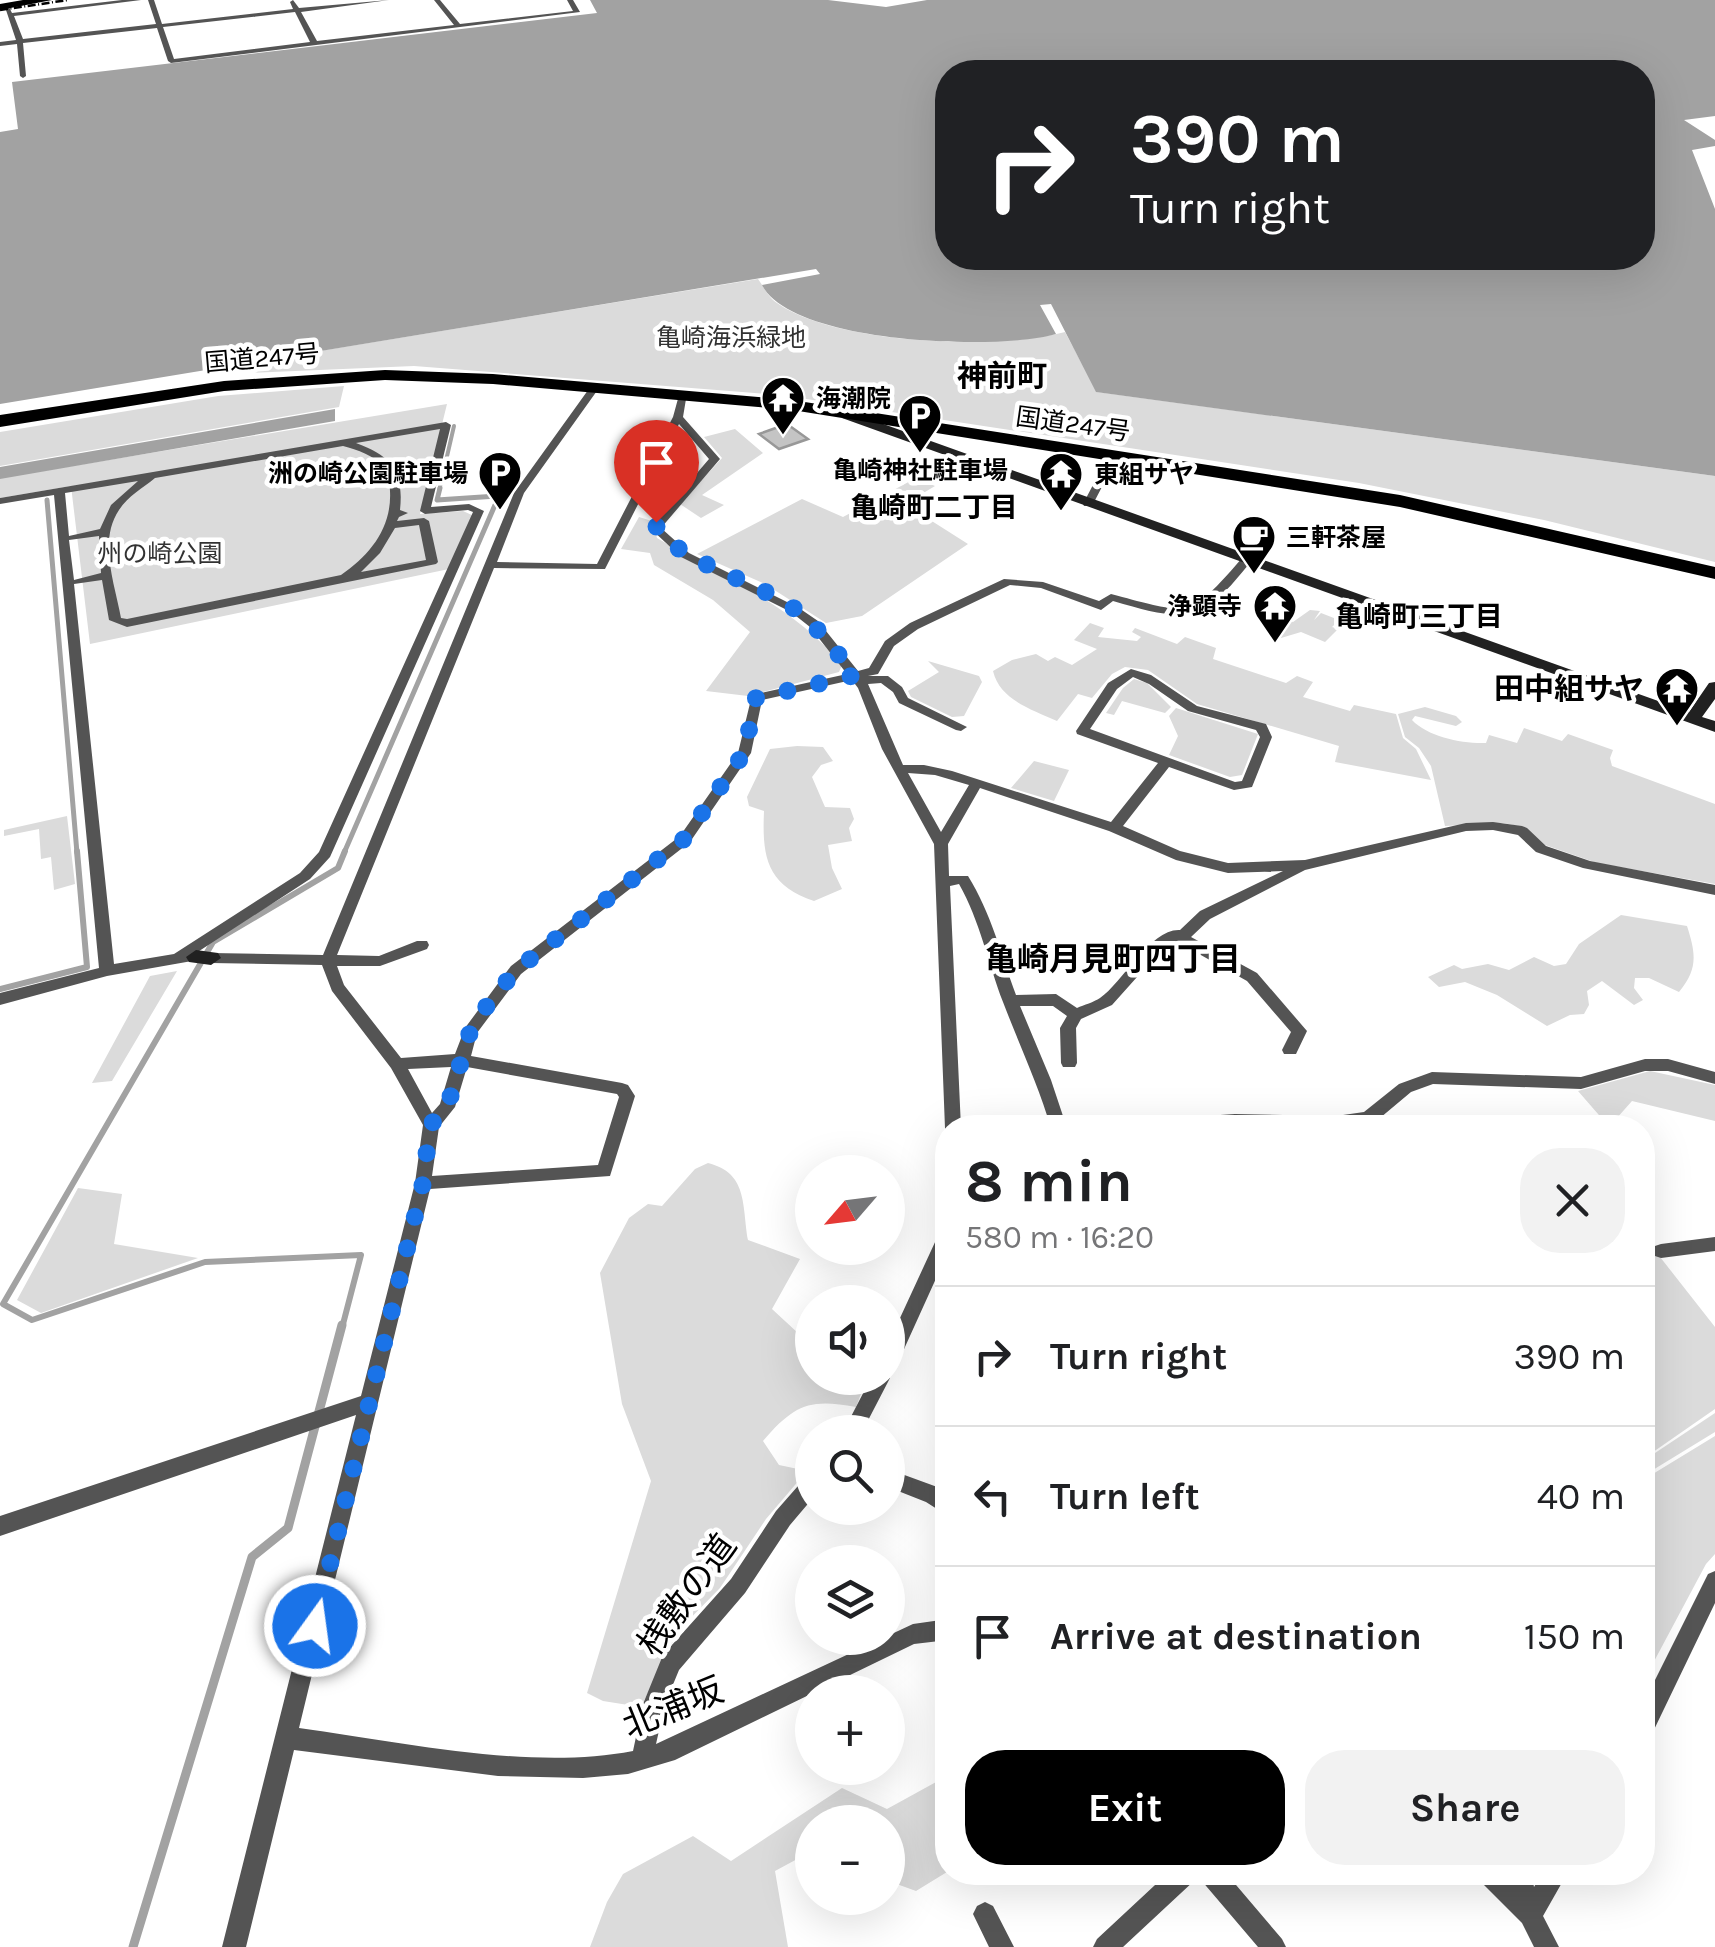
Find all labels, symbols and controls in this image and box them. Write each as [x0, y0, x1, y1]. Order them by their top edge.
text: 390 m [1130, 98, 1345, 180]
icon: right [965, 100, 1095, 230]
text: Turn right [1130, 182, 1330, 234]
park label: 亀崎海浜緑地 [656, 323, 806, 352]
street label: 国道247号 [203, 339, 321, 377]
district label: 神前町 [957, 358, 1047, 394]
temple icon: 海潮院 [760, 375, 806, 436]
place label: 海潮院 [816, 384, 891, 413]
parking icon: 亀崎神社駐車場 [897, 393, 943, 454]
street label: 国道247号 [1014, 402, 1132, 446]
pin [614, 420, 699, 523]
icon: arrive [629, 435, 684, 490]
parking icon: 洲の崎公園駐車場 [477, 450, 523, 511]
temple icon: 東組サヤ [1038, 451, 1084, 512]
place label: 亀崎神社駐車場 [832, 456, 1008, 485]
place label: 洲の崎公園駐車場 [268, 459, 468, 488]
place label: 東組サヤ [1094, 460, 1194, 489]
district label: 亀崎町二丁目 [850, 491, 1018, 524]
cafe icon: 三軒茶屋 [1231, 514, 1277, 575]
place label: 三軒茶屋 [1286, 523, 1386, 552]
park label: 州の崎公園 [97, 539, 223, 568]
temple icon: 浄顕寺 [1252, 583, 1298, 644]
place label: 浄顕寺 [1167, 592, 1242, 621]
district label: 亀崎町三丁目 [1335, 600, 1503, 633]
temple icon: 田中組サヤ [1654, 666, 1700, 727]
place label: 田中組サヤ [1494, 671, 1644, 707]
district label: 亀崎月見町四丁目 [985, 941, 1241, 978]
text: 8 min [965, 1146, 1133, 1216]
button: close [1520, 1148, 1625, 1253]
north arrow [795, 1155, 905, 1265]
map controls [795, 1155, 905, 1915]
text: 580 m · 16:20 [965, 1219, 1154, 1256]
button: sound [795, 1285, 905, 1395]
icon: right [965, 1329, 1020, 1384]
text: Turn right [1050, 1334, 1227, 1379]
text: 390 m [1513, 1334, 1625, 1379]
button: search [795, 1415, 905, 1525]
icon: left [965, 1469, 1020, 1524]
text: Turn left [1050, 1474, 1200, 1519]
text: 40 m [1537, 1474, 1625, 1519]
street label: 桟敷の道 [629, 1526, 745, 1664]
button: layers [795, 1545, 905, 1655]
position arrow [263, 1574, 367, 1678]
icon: arrive [965, 1609, 1020, 1664]
text: Arrive at destination [1050, 1614, 1422, 1659]
text: 150 m [1524, 1614, 1625, 1659]
street label: 北浦坂 [617, 1669, 729, 1747]
button: + [795, 1675, 905, 1785]
button: Exit [965, 1750, 1285, 1865]
button: Share [1305, 1750, 1625, 1865]
button: − [795, 1805, 905, 1915]

